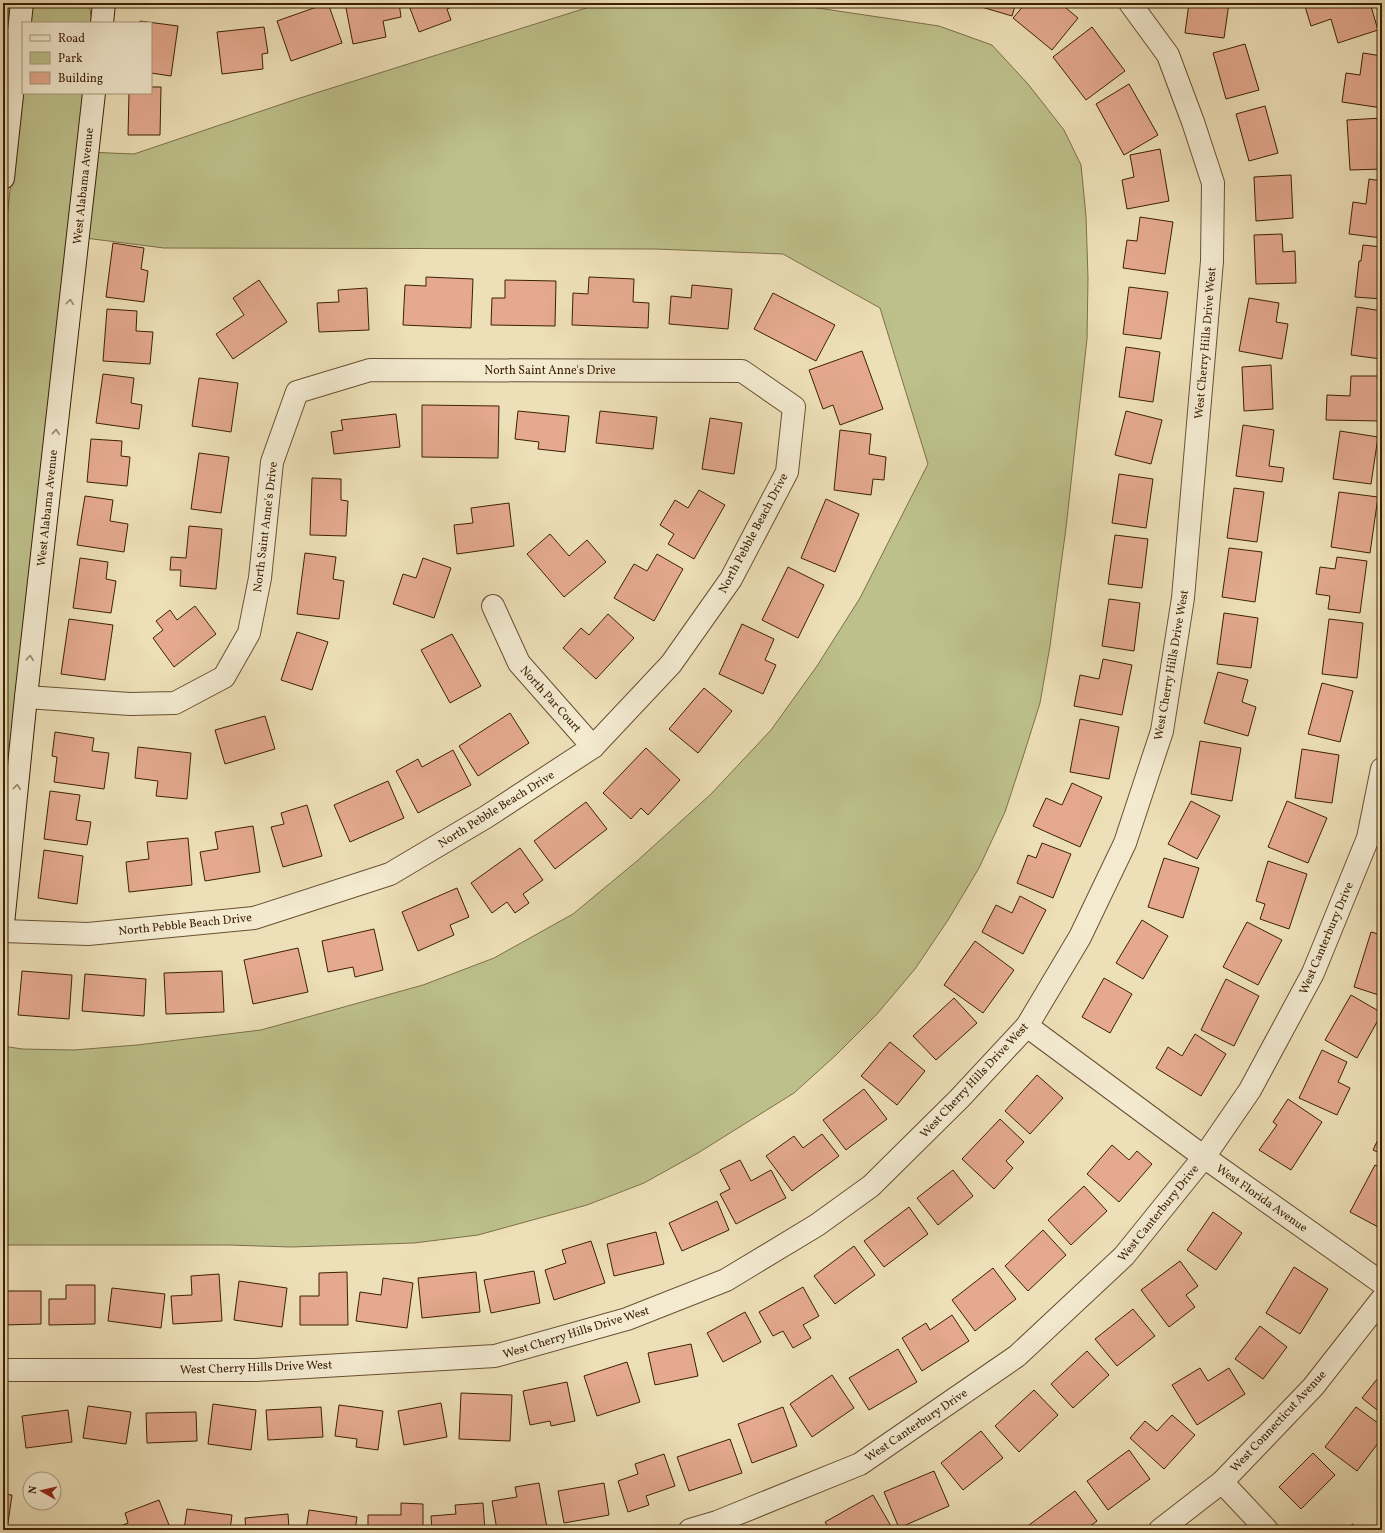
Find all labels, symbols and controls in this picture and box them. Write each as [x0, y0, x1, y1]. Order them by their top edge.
legend [22, 22, 152, 94]
text: Road [58, 31, 85, 47]
text: Park [58, 51, 83, 67]
text: Building [58, 71, 103, 87]
street label: West Alabama Avenue [70, 127, 98, 245]
street label: West Cherry Hills Drive West [1191, 266, 1221, 420]
one-way arrow [65, 299, 74, 305]
street label: North Saint Anne's Drive [484, 363, 616, 379]
one-way arrow [51, 429, 60, 435]
street label: West Alabama Avenue [34, 449, 62, 567]
street label: North Saint Anne's Drive [250, 461, 282, 593]
street label: North Pebble Beach Drive [715, 470, 793, 596]
street label: West Cherry Hills Drive West [1151, 589, 1193, 742]
one-way arrow [26, 655, 35, 661]
street label: North Par Court [516, 663, 585, 736]
street label: North Pebble Beach Drive [435, 767, 558, 852]
one-way arrow [12, 784, 21, 790]
street label: West Canterbury Drive [1296, 880, 1358, 997]
street label: North Pebble Beach Drive [118, 910, 253, 940]
street label: West Cherry Hills Drive West [917, 1019, 1033, 1142]
street label: West Florida Avenue [1212, 1161, 1311, 1237]
street label: West Canterbury Drive [1115, 1162, 1203, 1265]
street label: West Cherry Hills Drive West [501, 1303, 652, 1363]
street label: West Cherry Hills Drive West [180, 1357, 333, 1379]
street label: West Connecticut Avenue [1227, 1367, 1330, 1476]
street label: West Canterbury Drive [862, 1385, 971, 1466]
north arrow [22, 1471, 62, 1511]
text: N [26, 1485, 42, 1495]

